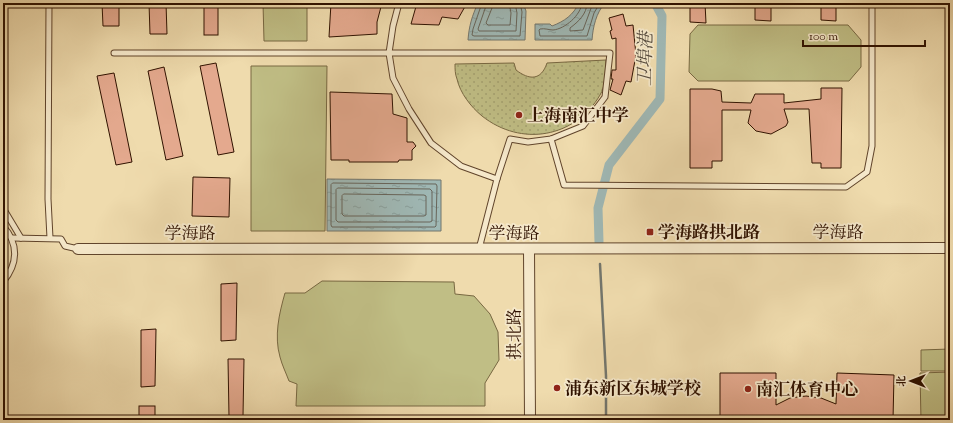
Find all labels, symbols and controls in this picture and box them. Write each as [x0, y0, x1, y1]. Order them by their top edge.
scale bar [803, 22, 925, 48]
text: 100 m [809, 28, 838, 46]
water label: 卫埠港 [634, 30, 661, 86]
place label: 上海南汇中学 [527, 105, 629, 129]
marker: 上海南汇中学 [514, 110, 524, 120]
place label: 学海路拱北路 [658, 222, 760, 246]
street label: 学海路 [813, 222, 864, 246]
street label: 学海路 [165, 223, 216, 247]
street label: 学海路 [489, 223, 540, 247]
marker: 学海路拱北路 [645, 227, 655, 237]
street label: 拱北路 [504, 309, 528, 360]
north arrow [891, 361, 931, 401]
text: 北 [894, 376, 910, 387]
place label: 浦东新区东城学校 [565, 378, 701, 402]
place label: 南汇体育中心 [756, 379, 858, 403]
marker: 浦东新区东城学校 [552, 383, 562, 393]
marker: 南汇体育中心 [743, 384, 753, 394]

